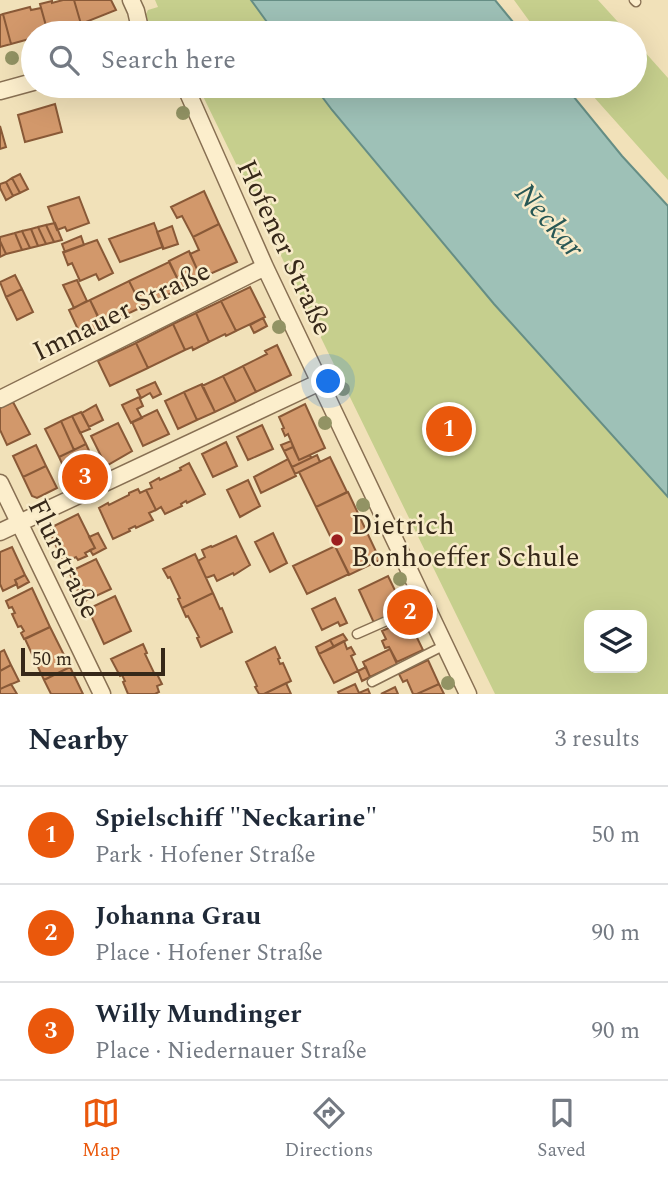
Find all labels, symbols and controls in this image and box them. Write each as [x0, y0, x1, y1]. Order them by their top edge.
search box [21, 21, 647, 98]
text: Search here [101, 40, 236, 80]
icon: search [45, 41, 83, 79]
street label: Hofener Straße [225, 153, 344, 343]
water label: Neckar [503, 173, 596, 269]
street label: Imnauer Straße [25, 250, 218, 373]
your location [311, 364, 345, 398]
pin: 1 [426, 403, 472, 455]
pin: 3 [62, 451, 108, 503]
street label: Flurstraße [16, 491, 111, 626]
place label: Dietrich Bonhoeffer Schule [351, 504, 580, 579]
marker: Dietrich Bonhoeffer Schule [329, 532, 345, 548]
pin: 2 [387, 586, 433, 638]
map controls [584, 610, 647, 673]
button: layers [584, 610, 647, 673]
scale bar [21, 645, 164, 677]
text: 50 m [32, 645, 72, 674]
text: Nearby [28, 717, 127, 763]
text: 3 results [555, 722, 640, 757]
text: Spielschiff "Neckarine" [95, 798, 377, 838]
text: 1 [45, 818, 57, 853]
text: 50 m [591, 818, 640, 853]
text: Park · Hofener Straße [95, 838, 316, 873]
text: Johanna Grau [95, 896, 261, 936]
text: 2 [45, 916, 57, 951]
text: 90 m [591, 916, 640, 951]
text: Place · Hofener Straße [95, 936, 323, 971]
text: Willy Mundinger [95, 994, 301, 1034]
text: 3 [45, 1014, 57, 1049]
text: 90 m [591, 1014, 640, 1049]
text: Place · Niedernauer Straße [95, 1034, 367, 1069]
tab: Map [82, 1094, 120, 1165]
tab: Directions [284, 1094, 373, 1165]
tab: Saved [537, 1094, 586, 1165]

